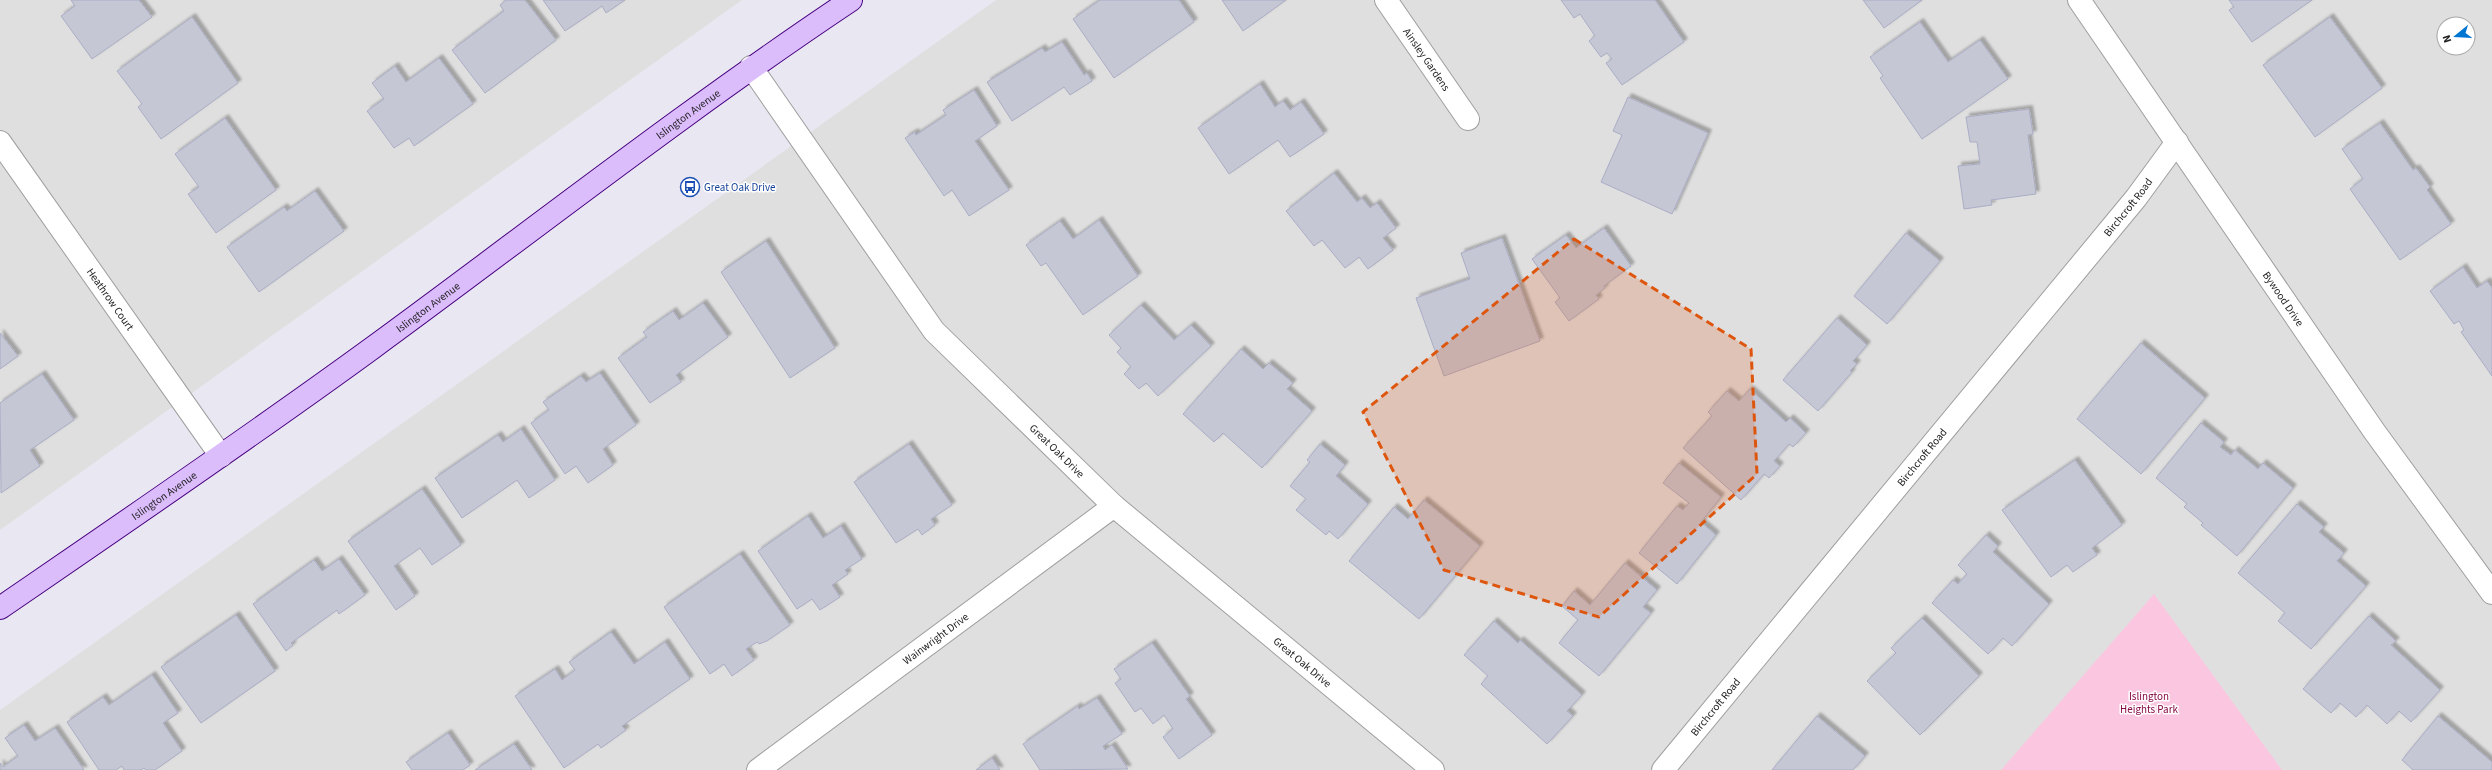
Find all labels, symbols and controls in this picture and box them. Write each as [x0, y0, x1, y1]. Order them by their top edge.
north arrow [2436, 16, 2476, 56]
street label: Ainsley Gardens [1399, 25, 1454, 94]
text: N [2439, 33, 2455, 45]
street label: Islington Avenue [653, 86, 724, 143]
street label: Birchcroft Road [2100, 175, 2156, 240]
bus stop icon: Great Oak Drive [679, 176, 701, 198]
place label: Great Oak Drive [704, 180, 776, 195]
street label: Heathrow Court [83, 265, 137, 334]
street label: Bywood Drive [2259, 269, 2307, 330]
street label: Islington Avenue [393, 278, 464, 336]
street label: Great Oak Drive [1026, 421, 1088, 482]
street label: Birchcroft Road [1894, 425, 1951, 490]
street label: Islington Avenue [129, 468, 200, 524]
street label: Wainwright Drive [900, 609, 972, 668]
street label: Great Oak Drive [1270, 634, 1335, 691]
street label: Birchcroft Road [1687, 675, 1744, 739]
park label: Islington Heights Park [2120, 689, 2178, 717]

